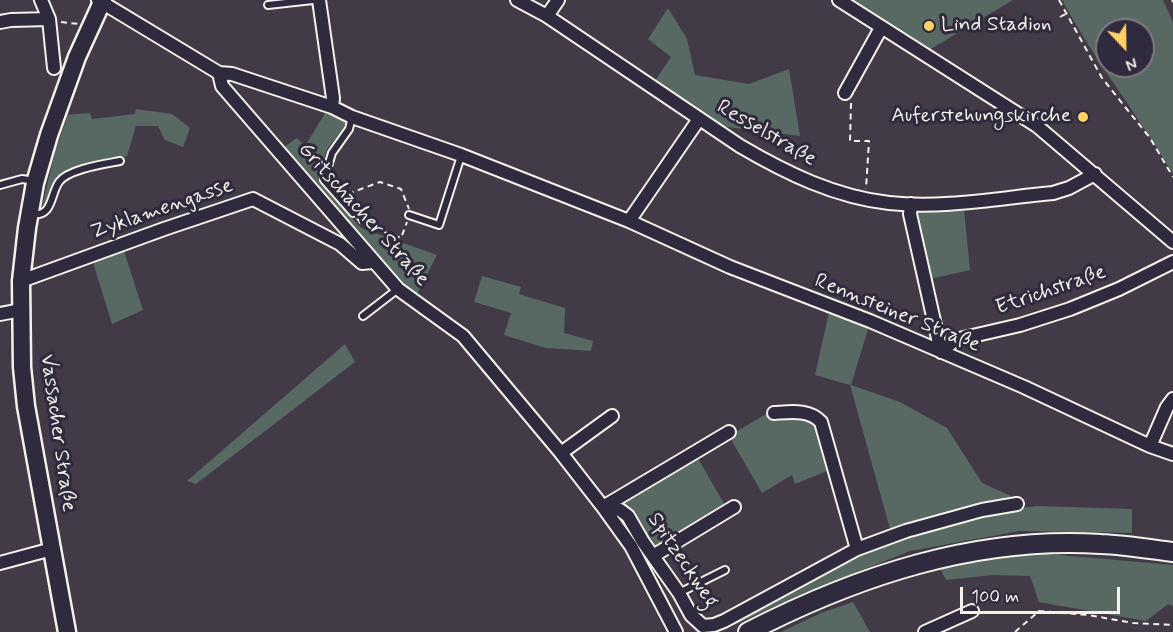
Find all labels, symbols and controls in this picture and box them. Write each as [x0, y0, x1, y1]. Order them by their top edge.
place label: Lind Stadion [941, 13, 1052, 39]
north arrow [1095, 18, 1155, 78]
marker: Lind Stadion [922, 19, 936, 33]
text: N [1122, 52, 1140, 75]
street label: Resselstraße [712, 95, 820, 173]
place label: Auferstehungskirche [891, 104, 1071, 130]
marker: Auferstehungskirche [1076, 110, 1090, 124]
street label: Gritschacher Straße [292, 138, 434, 292]
street label: Zyklamengasse [88, 174, 236, 246]
street label: Etrichstraße [993, 260, 1109, 322]
street label: Rennsteiner Straße [810, 269, 984, 359]
street label: Vassacher Straße [33, 353, 81, 513]
street label: Spitzeckweg [641, 508, 723, 614]
scale bar [963, 575, 1124, 613]
text: 100 m [971, 585, 1019, 609]

